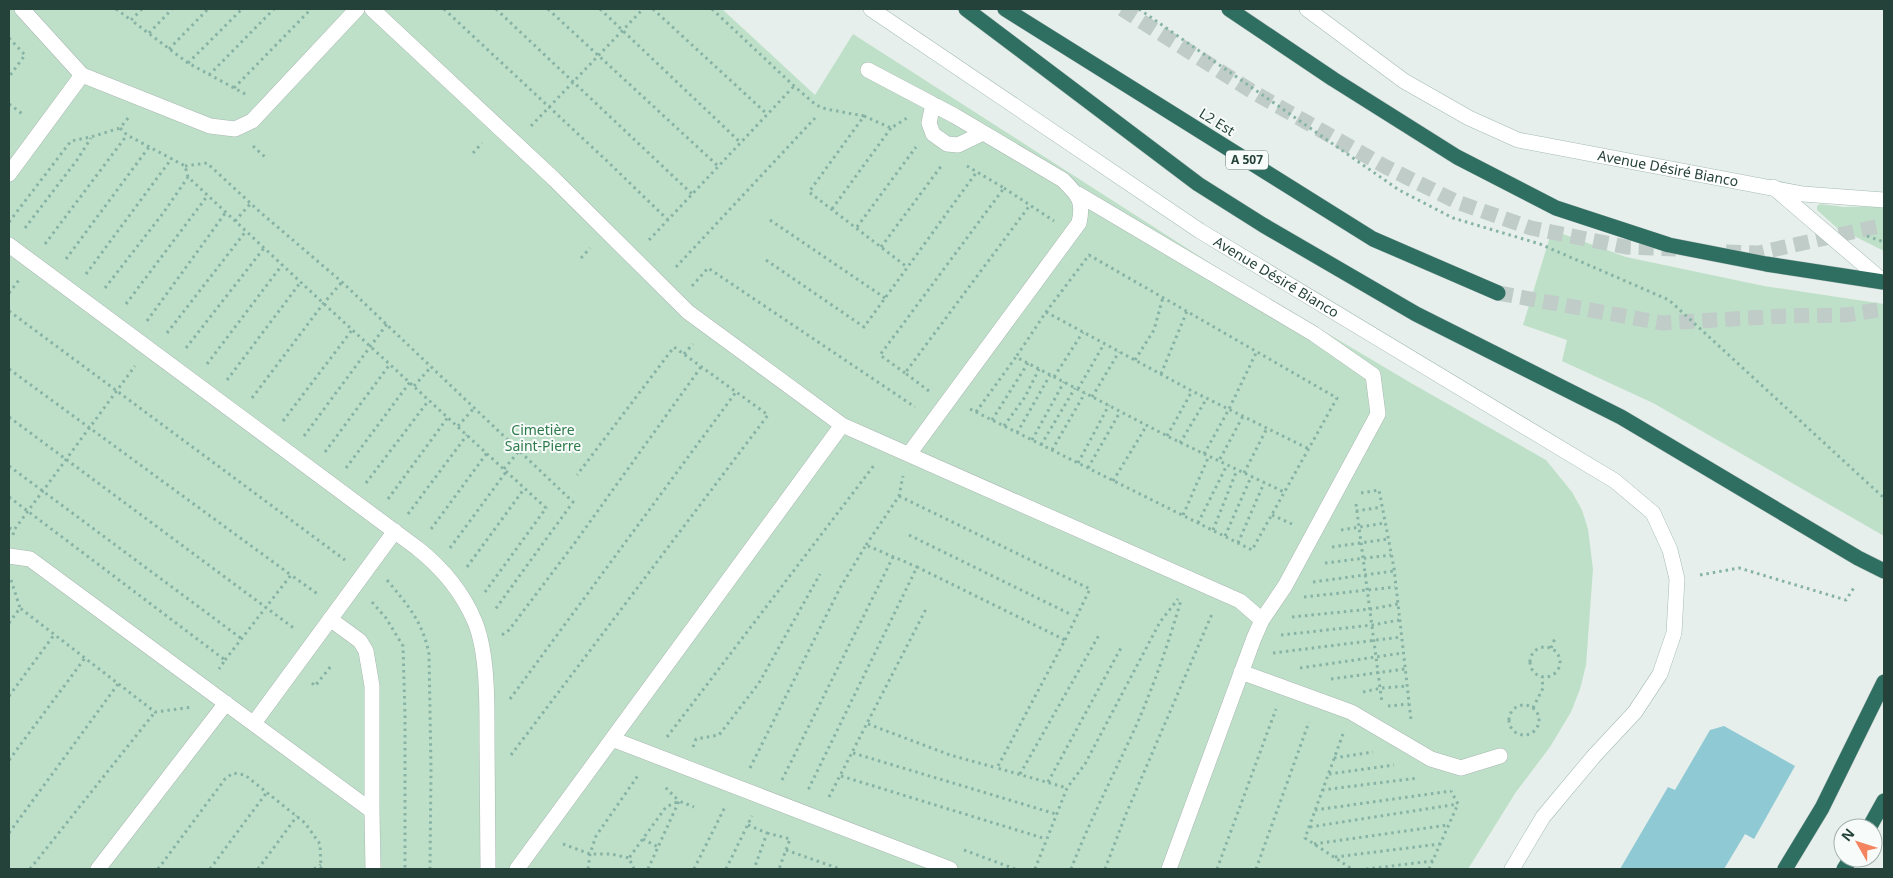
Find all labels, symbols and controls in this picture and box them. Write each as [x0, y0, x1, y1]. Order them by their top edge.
street label: L2 Est [1196, 103, 1239, 140]
street label: Avenue Désiré Bianco [1596, 145, 1740, 191]
road number: A 507 [1226, 150, 1268, 170]
street label: Avenue Désiré Bianco [1210, 232, 1343, 322]
park label: Cimetière Saint-Pierre [505, 420, 581, 455]
north arrow [1833, 818, 1883, 868]
text: N [1837, 824, 1858, 845]

